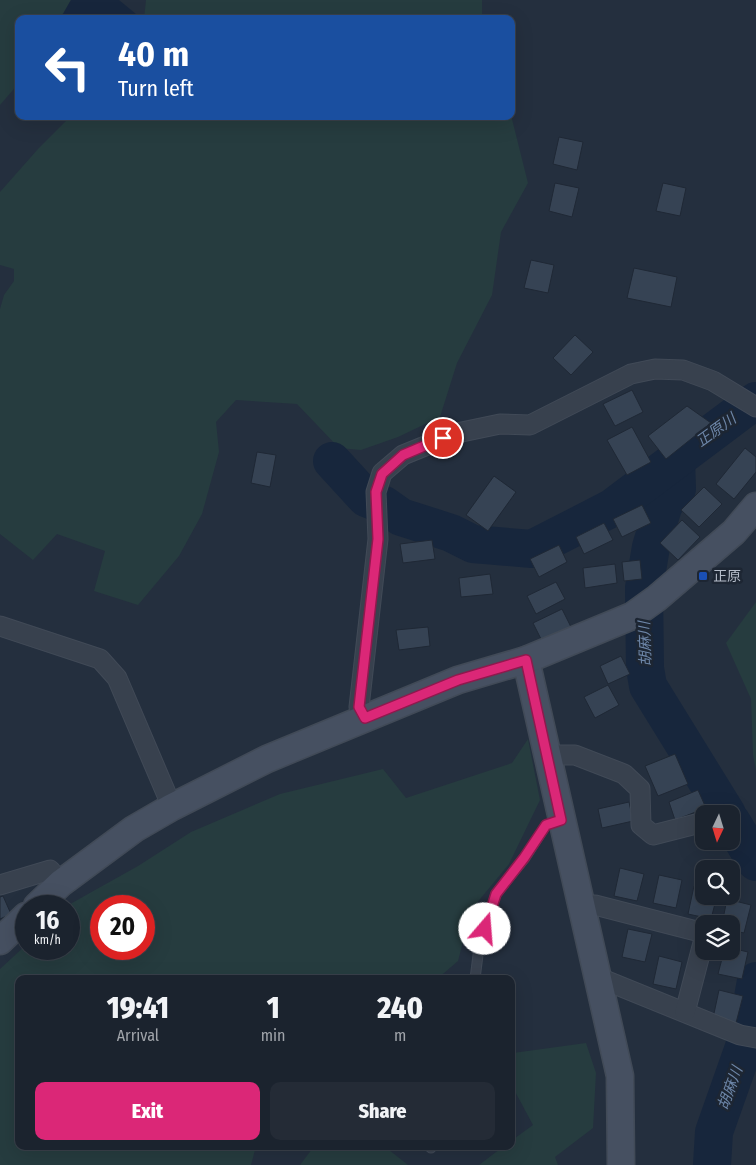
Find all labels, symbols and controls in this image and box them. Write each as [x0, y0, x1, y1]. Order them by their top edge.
text: 40 m [118, 33, 189, 75]
icon: left [35, 35, 100, 100]
text: Turn left [118, 75, 194, 102]
water label: 正原川 [693, 408, 741, 451]
pin [422, 417, 464, 459]
icon: arrive [429, 424, 457, 452]
place label: 正原 [713, 568, 741, 585]
marker: 正原 [697, 570, 709, 582]
water label: 胡麻川 [635, 619, 655, 667]
north arrow [695, 805, 740, 850]
map controls [695, 805, 740, 960]
button: search [695, 860, 740, 905]
speed limit sign: 20 [90, 895, 155, 960]
position arrow [458, 902, 510, 954]
text: 16 [36, 906, 59, 936]
button: layers [695, 915, 740, 960]
text: km/h [34, 933, 61, 947]
text: 19:41 [107, 990, 169, 1026]
text: 1 [267, 990, 280, 1026]
text: 240 [377, 990, 423, 1026]
text: Arrival [117, 1026, 159, 1045]
text: min [261, 1026, 286, 1045]
text: m [394, 1026, 406, 1045]
water label: 胡麻川 [714, 1062, 747, 1112]
button: Exit [35, 1082, 260, 1140]
button: Share [270, 1082, 495, 1140]

